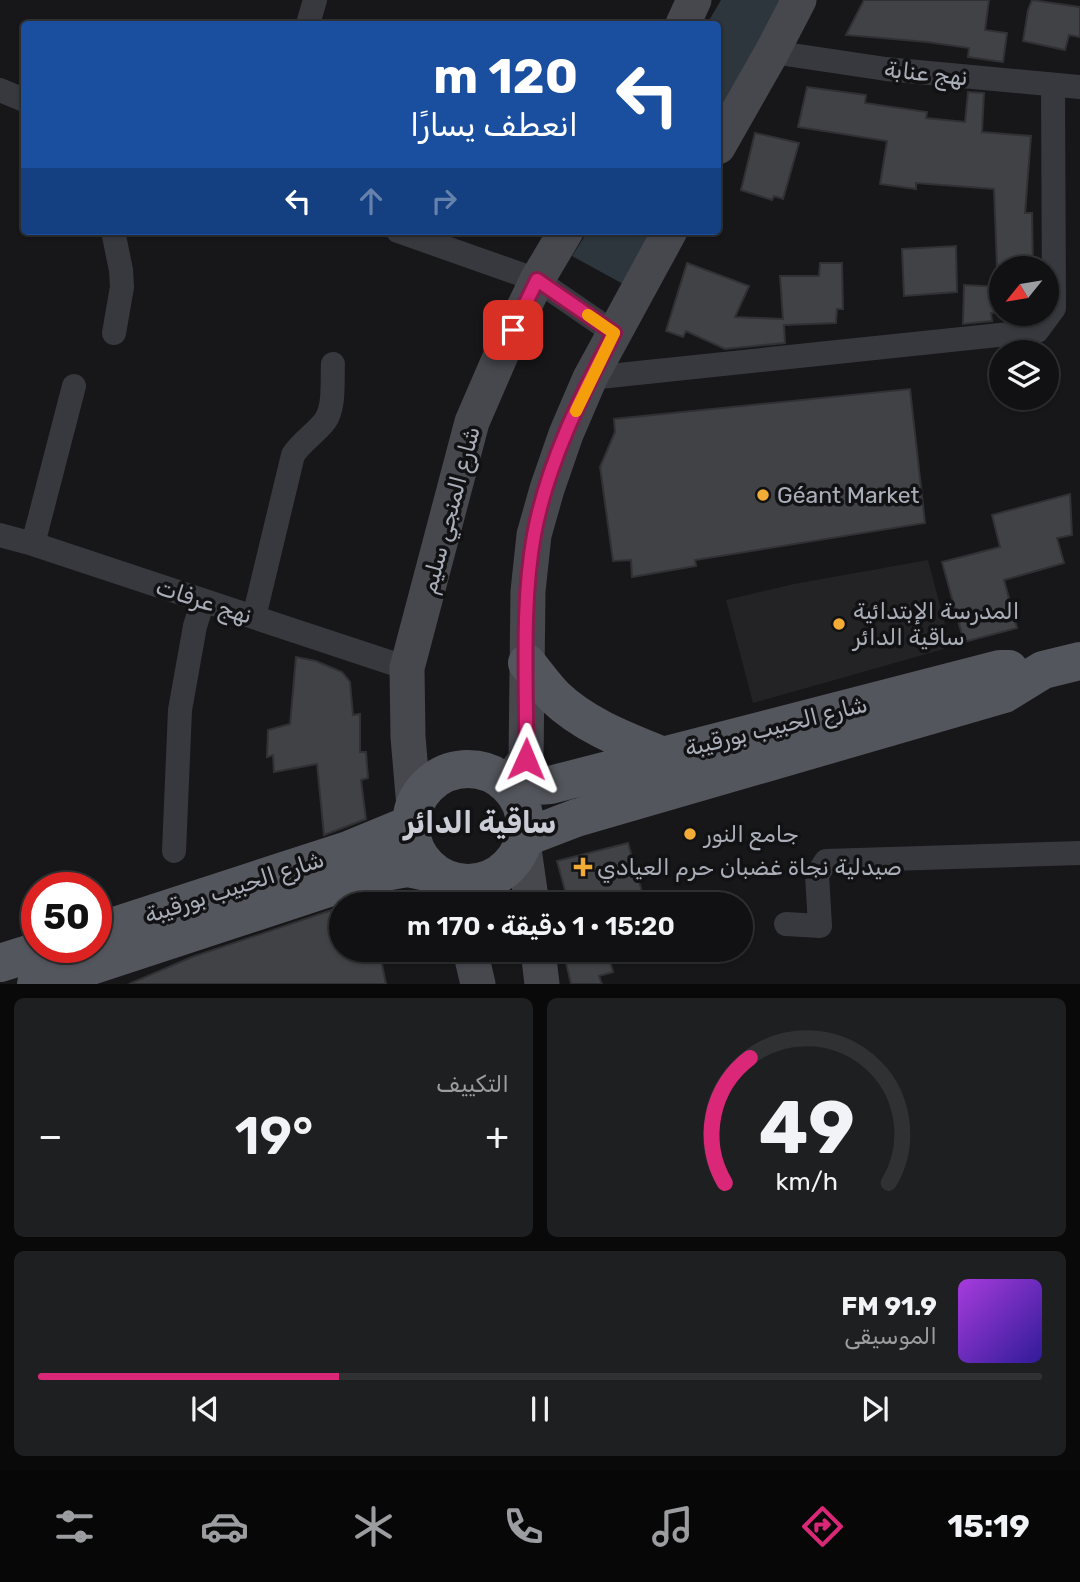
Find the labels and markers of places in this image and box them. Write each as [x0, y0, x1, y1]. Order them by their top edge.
pin [483, 300, 543, 360]
place label: Géant Market [777, 481, 919, 509]
marker: Géant Market [755, 487, 771, 503]
place label: المدرسة الإبتدائية ساقية الدائر [851, 597, 1019, 651]
marker: المدرسة الإبتدائية ساقية الدائر [831, 616, 847, 632]
place label: جامع النور [702, 820, 799, 851]
marker: جامع النور [682, 826, 698, 842]
place label: صيدلية نجاة غضبان حرم العيادي [597, 853, 902, 884]
marker: صيدلية نجاة غضبان حرم العيادي [575, 859, 591, 875]

